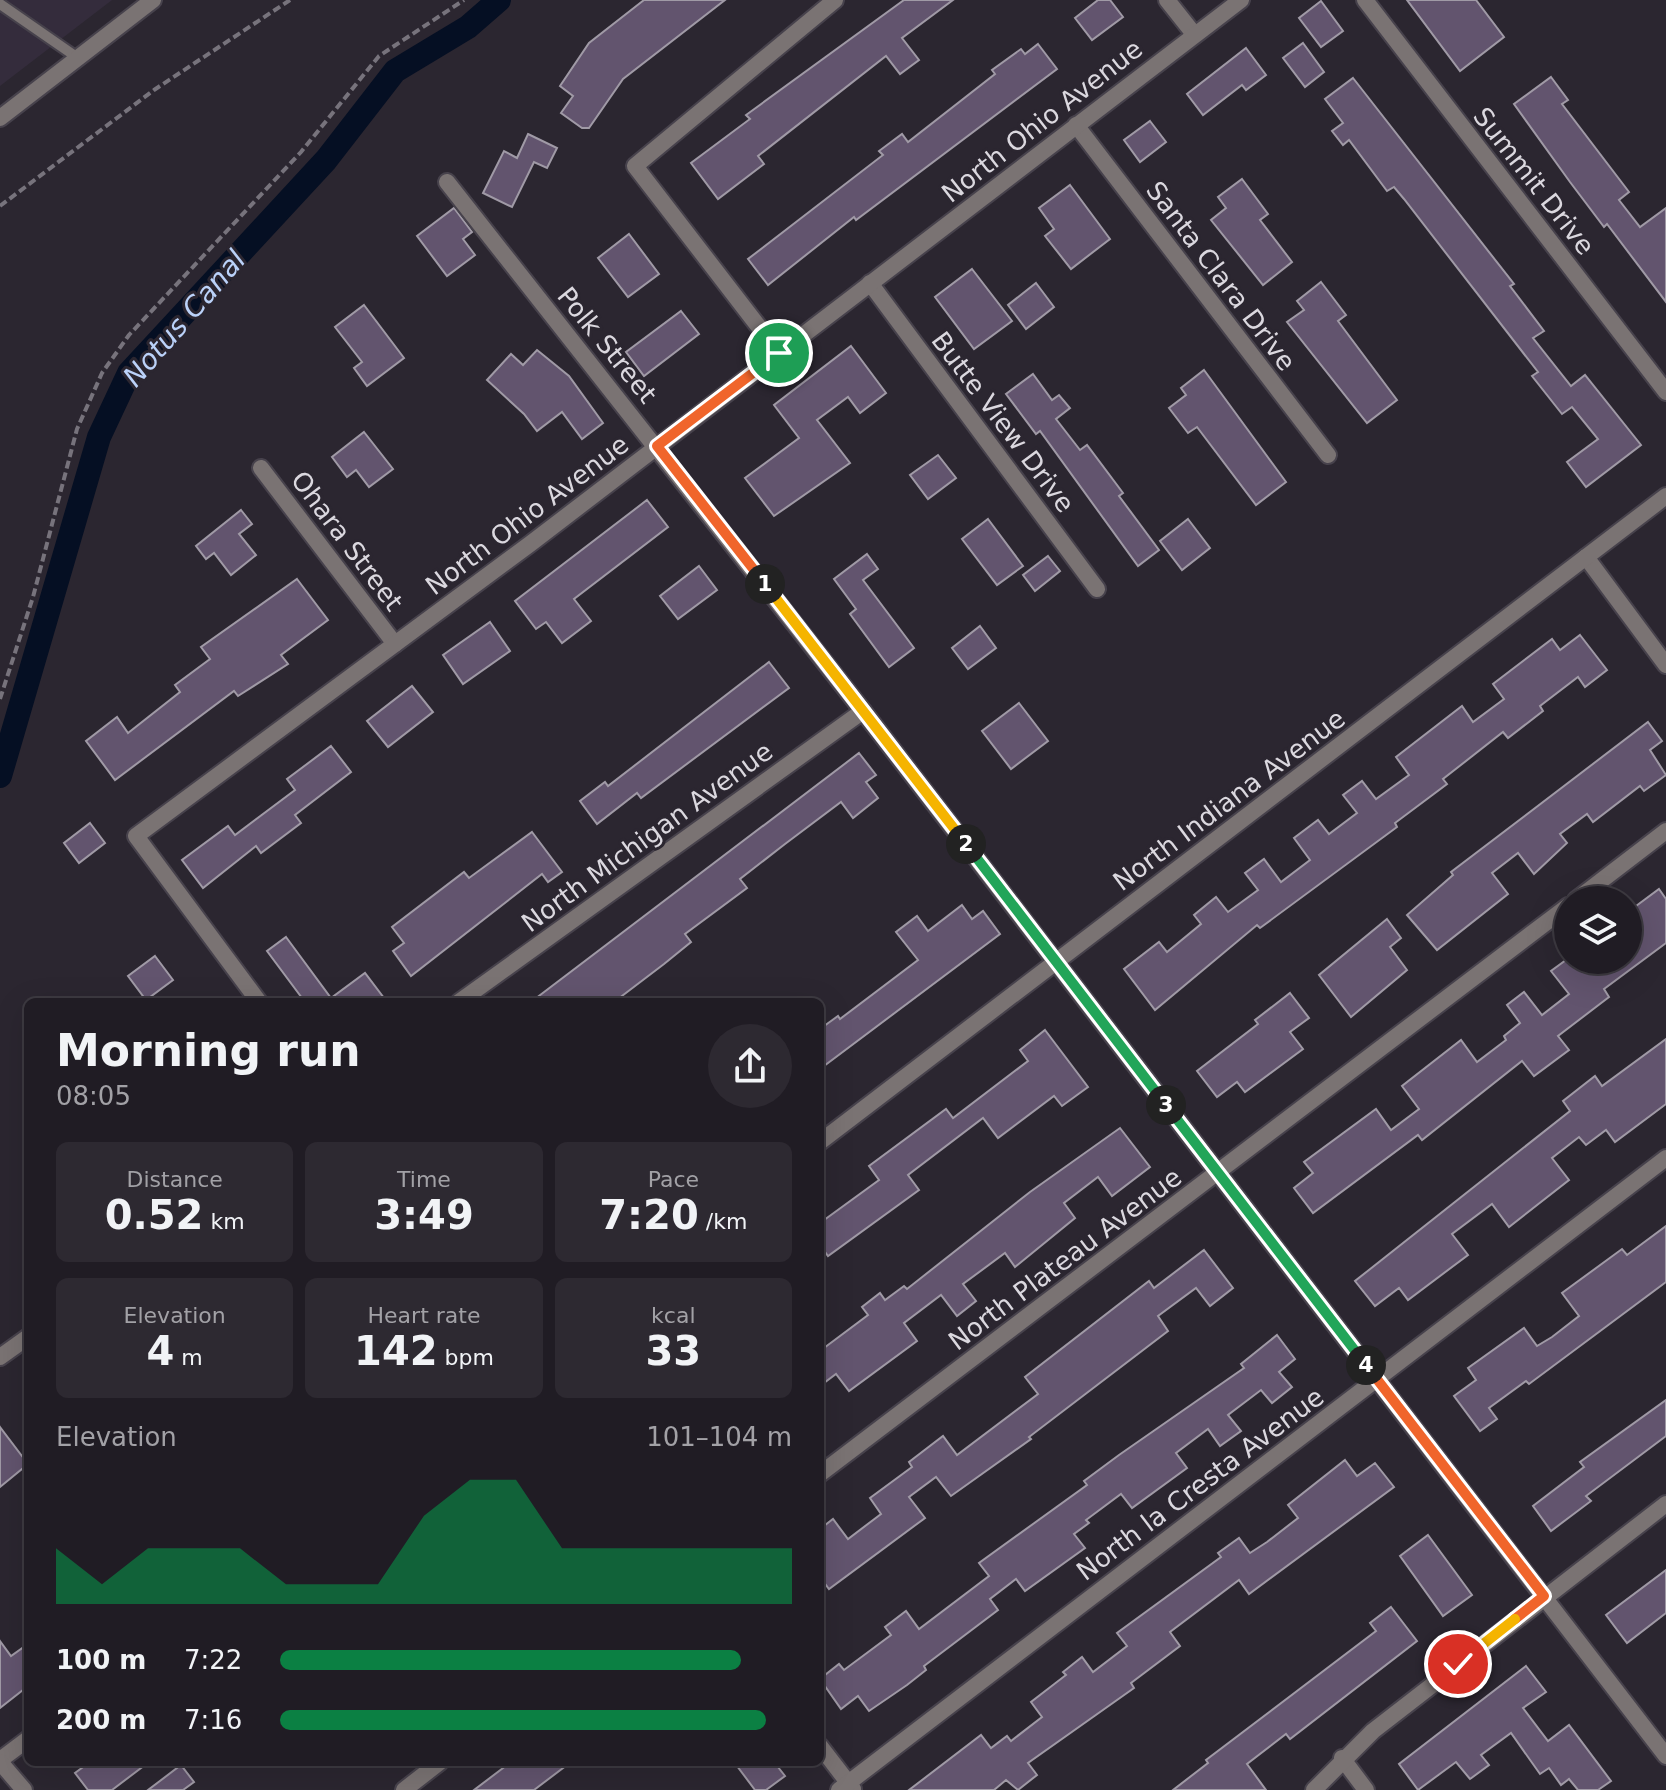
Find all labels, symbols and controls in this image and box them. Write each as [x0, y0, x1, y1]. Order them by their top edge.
street label: North Ohio Avenue [936, 33, 1148, 209]
street label: Summit Drive [1467, 101, 1601, 261]
street label: Santa Clara Drive [1140, 176, 1302, 376]
water label: Notus Canal [116, 243, 253, 393]
street label: Polk Street [551, 281, 663, 409]
pin [745, 319, 813, 387]
street label: Butte View Drive [925, 326, 1081, 518]
icon: arrive [757, 331, 801, 375]
street label: North Ohio Avenue [420, 429, 634, 601]
street label: Ohara Street [285, 465, 409, 617]
pin: 1 [745, 564, 785, 604]
text: 1 [757, 571, 773, 596]
street label: North Indiana Avenue [1107, 703, 1351, 897]
street label: North Michigan Avenue [516, 736, 778, 938]
pin: 2 [946, 824, 986, 864]
text: 2 [958, 831, 974, 856]
map controls [1554, 886, 1642, 974]
button: layers [1554, 886, 1642, 974]
button: share [708, 1024, 792, 1108]
text: Morning run [56, 1025, 361, 1076]
text: 08:05 [56, 1081, 131, 1111]
pin: 3 [1146, 1085, 1186, 1125]
text: 3 [1158, 1092, 1174, 1117]
street label: North Plateau Avenue [943, 1162, 1187, 1356]
text: Distance [127, 1167, 223, 1192]
text: Time [397, 1167, 451, 1192]
text: Pace [648, 1167, 699, 1192]
text: 0.52 [105, 1192, 203, 1238]
text: 3:49 [374, 1192, 474, 1238]
text: 7:20 [599, 1192, 699, 1238]
text: km [203, 1209, 245, 1234]
text: /km [699, 1209, 747, 1234]
text: Elevation [124, 1303, 226, 1328]
text: Heart rate [368, 1303, 480, 1328]
text: kcal [651, 1303, 696, 1328]
text: 4 [147, 1328, 174, 1374]
text: 142 [354, 1328, 438, 1374]
text: 33 [645, 1328, 701, 1374]
text: m [174, 1345, 203, 1370]
text: bpm [438, 1345, 494, 1370]
pin: 4 [1346, 1345, 1386, 1385]
text: 4 [1358, 1352, 1374, 1377]
street label: North la Cresta Avenue [1071, 1381, 1329, 1587]
text: Elevation [56, 1422, 177, 1452]
text: 101–104 m [646, 1422, 792, 1452]
pin [1424, 1630, 1492, 1698]
icon: check [1436, 1642, 1480, 1686]
text: 100 m [56, 1645, 146, 1675]
text: 7:22 [184, 1645, 242, 1675]
text: 200 m [56, 1705, 146, 1735]
text: 7:16 [184, 1705, 242, 1735]

